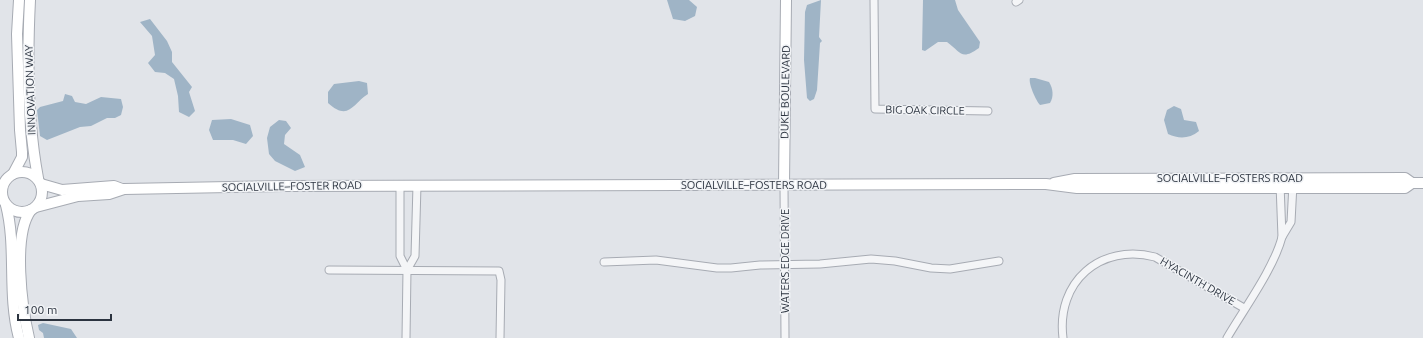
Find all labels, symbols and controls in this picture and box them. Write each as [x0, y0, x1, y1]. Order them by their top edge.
street label: INNOVATION WAY [22, 44, 38, 135]
street label: DUKE BOULEVARD [778, 45, 792, 139]
street label: BIG OAK CIRCLE [885, 103, 965, 117]
street label: SOCIALVILLE–FOSTERS ROAD [1157, 172, 1303, 184]
street label: SOCIALVILLE–FOSTER ROAD [222, 179, 362, 193]
street label: SOCIALVILLE–FOSTERS ROAD [681, 179, 827, 191]
street label: WATERS EDGE DRIVE [779, 209, 791, 313]
street label: HYACINTH DRIVE [1158, 255, 1238, 307]
scale bar [18, 296, 111, 322]
text: 100 m [24, 303, 57, 316]

